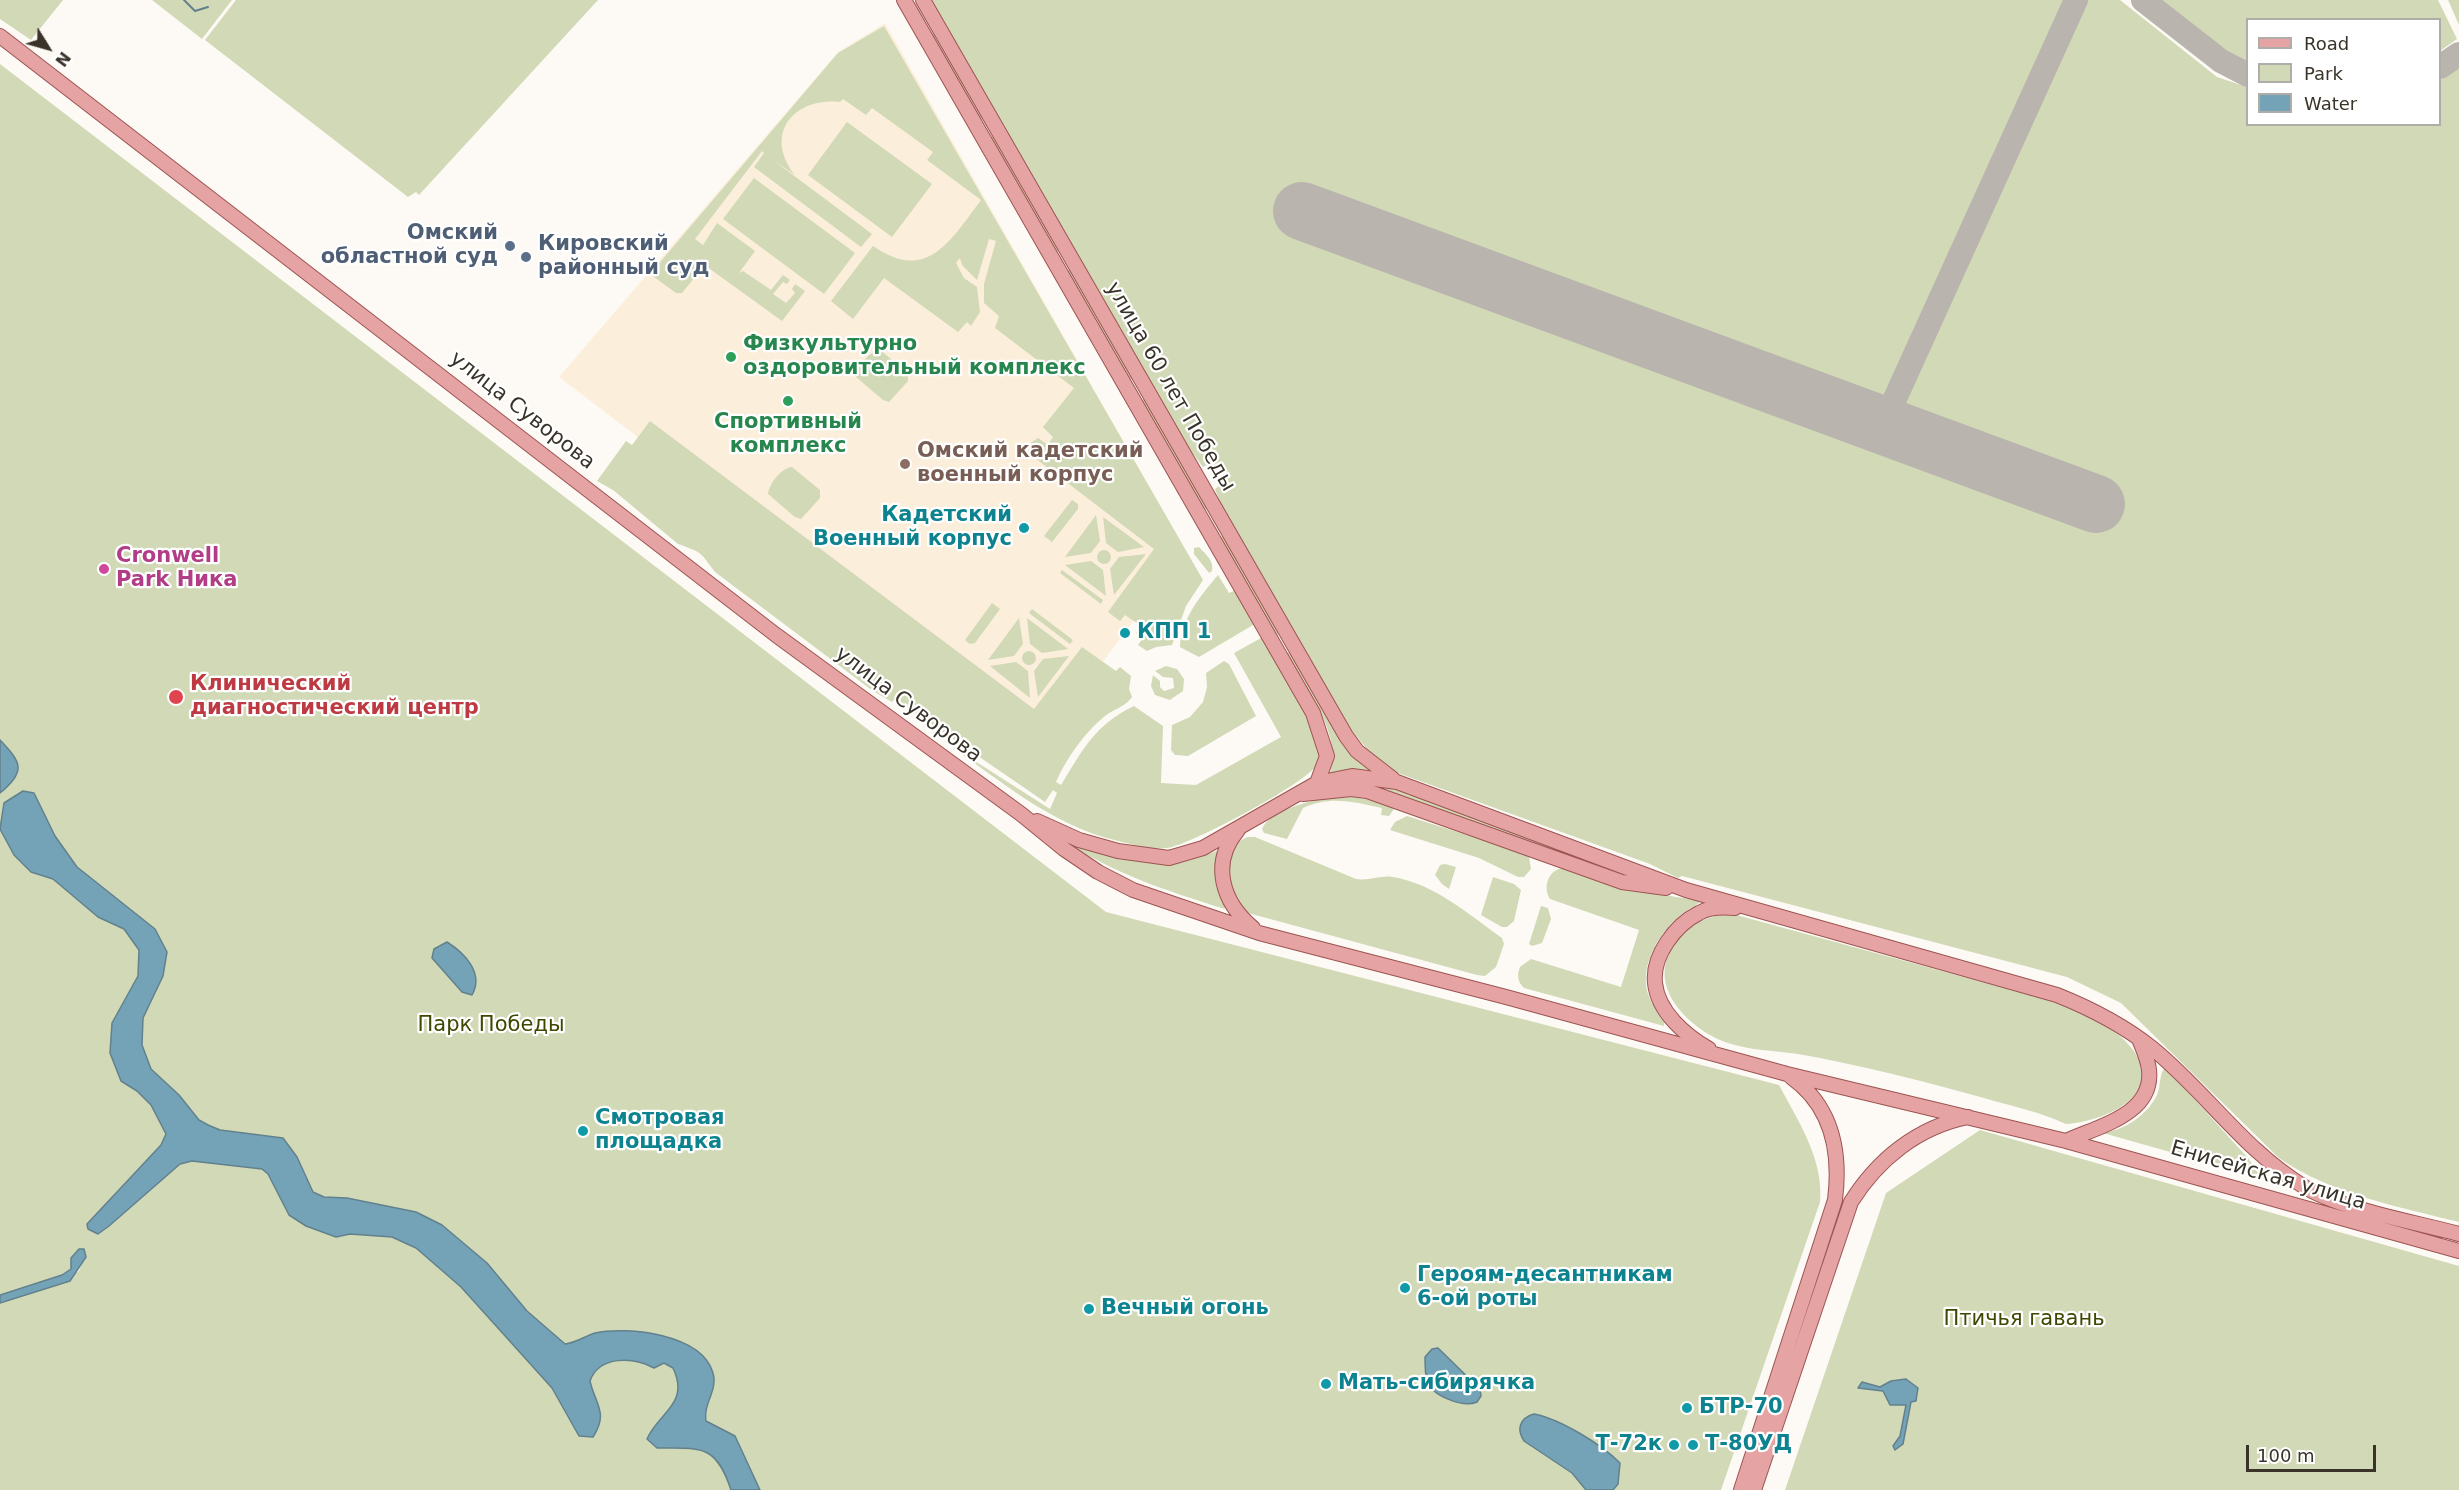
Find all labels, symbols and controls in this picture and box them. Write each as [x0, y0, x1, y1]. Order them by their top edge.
north arrow [18, 18, 78, 78]
legend [2246, 18, 2441, 126]
text: Road [2304, 33, 2349, 54]
text: N [51, 48, 74, 70]
text: Park [2304, 63, 2343, 84]
text: Water [2304, 93, 2357, 114]
place label: Омский областной суд [321, 221, 498, 271]
place label: Кировский районный суд [538, 232, 709, 282]
marker: Омский областной суд [503, 239, 517, 253]
marker: Кировский районный суд [519, 250, 533, 264]
street label: улица 60 лет Победы [1100, 278, 1240, 496]
place label: Физкультурно оздоровительный комплекс [743, 332, 1086, 382]
street label: улица Суворова [444, 347, 600, 475]
marker: Физкультурно оздоровительный комплекс [724, 350, 738, 364]
marker: Спортивный комплекс [781, 394, 795, 408]
place label: Спортивный комплекс [714, 410, 862, 460]
place label: Омский кадетский военный корпус [917, 439, 1143, 489]
marker: Омский кадетский военный корпус [898, 457, 912, 471]
place label: Кадетский Военный корпус [813, 503, 1012, 553]
marker: Кадетский Военный корпус [1017, 521, 1031, 535]
place label: Cronwell Park Ника [116, 544, 237, 594]
marker: Cronwell Park Ника [97, 562, 111, 576]
place label: КПП 1 [1137, 620, 1211, 646]
marker: КПП 1 [1118, 626, 1132, 640]
street label: улица Суворова [830, 642, 986, 768]
place label: Клинический диагностический центр [190, 672, 479, 722]
marker: Клинический диагностический центр [167, 688, 185, 706]
park label: Парк Победы [418, 1013, 564, 1039]
place label: Смотровая площадка [595, 1106, 725, 1156]
marker: Смотровая площадка [576, 1124, 590, 1138]
street label: Енисейская улица [2168, 1136, 2368, 1216]
place label: Героям-десантникам 6-ой роты [1417, 1263, 1673, 1313]
marker: Героям-десантникам 6-ой роты [1398, 1281, 1412, 1295]
place label: Вечный огонь [1101, 1296, 1269, 1322]
marker: Вечный огонь [1082, 1302, 1096, 1316]
park label: Птичья гавань [1943, 1307, 2105, 1333]
place label: Мать-сибирячка [1338, 1371, 1535, 1397]
marker: Мать-сибирячка [1319, 1377, 1333, 1391]
place label: БТР-70 [1699, 1395, 1783, 1421]
marker: БТР-70 [1680, 1401, 1694, 1415]
place label: Т-72к [1595, 1432, 1662, 1458]
place label: Т-80УД [1705, 1432, 1792, 1458]
scale bar [2249, 1433, 2380, 1471]
marker: Т-72к [1667, 1438, 1681, 1452]
marker: Т-80УД [1686, 1438, 1700, 1452]
text: 100 m [2257, 1445, 2315, 1466]

